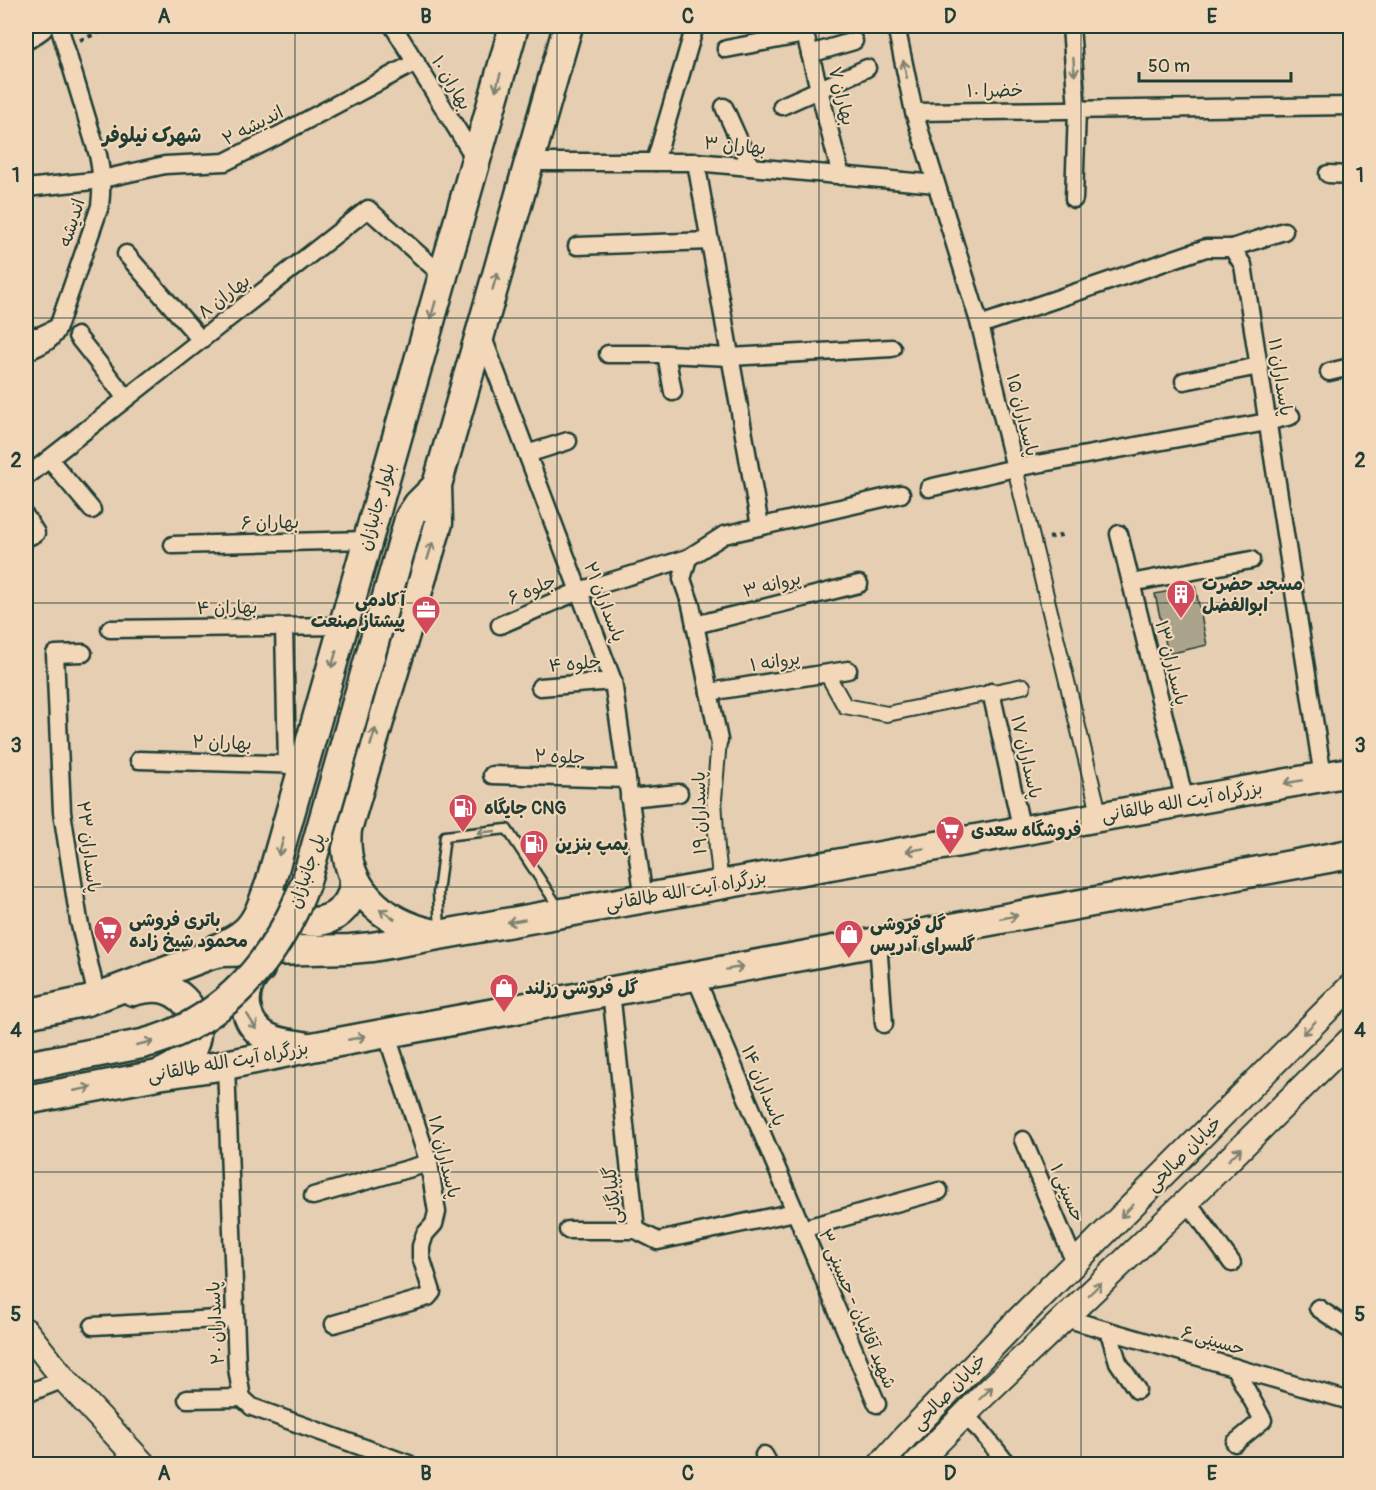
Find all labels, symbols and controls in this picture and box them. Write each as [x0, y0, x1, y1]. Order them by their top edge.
text: A [158, 4, 171, 29]
text: B [420, 4, 432, 29]
text: C [682, 4, 694, 29]
text: D [944, 4, 957, 29]
text: E [1207, 4, 1218, 29]
scale bar [1139, 45, 1290, 83]
street label: بهاران ۱۰ [426, 51, 476, 115]
text: 50 m [1148, 55, 1190, 78]
one-way arrow [1069, 57, 1080, 77]
one-way arrow [899, 59, 910, 79]
street label: بهاران ۷ [823, 64, 859, 128]
one-way arrow [492, 72, 503, 91]
street label: خضرا ۱۰ [967, 79, 1023, 103]
street label: اندیشه ۲ [219, 101, 287, 151]
district label: شهرک نیلوفر [101, 123, 201, 149]
street label: بهاران ۳ [703, 132, 767, 160]
text: 1 [12, 163, 20, 188]
text: 1 [1356, 163, 1364, 188]
street label: اندیشه [53, 196, 91, 250]
street label: بهاران ۸ [193, 269, 255, 325]
one-way arrow [490, 272, 501, 291]
one-way arrow [427, 300, 438, 319]
street label: پاسداران ١١ [1262, 336, 1298, 418]
street label: پاسداران ۱۵ [1001, 371, 1043, 459]
text: 2 [10, 448, 22, 473]
text: 2 [1354, 448, 1366, 473]
street label: بلوار جانبازان [354, 460, 400, 554]
street label: بهاران ۶ [241, 511, 299, 535]
one-way arrow [425, 542, 436, 561]
street label: پاسداران ۲۱ [578, 559, 630, 645]
street label: پروانه ۳ [741, 567, 803, 603]
street label: جلوه ۶ [504, 570, 560, 610]
place label: مسجد حضرت ابوالفضل [1202, 573, 1303, 617]
building icon: مسجد حضرت ابوالفضل [1165, 578, 1197, 620]
place label: آکادمی پیشتاز صنعت [311, 589, 406, 633]
office icon: آکادمی پیشتاز صنعت [410, 594, 442, 636]
street label: بهاران ۴ [196, 596, 258, 620]
street label: پاسداران ۱۳ [1149, 618, 1193, 708]
street label: پروانه ۱ [748, 647, 802, 677]
one-way arrow [328, 649, 339, 668]
street label: جلوه ۴ [548, 650, 602, 678]
street label: پاسداران ۱۷ [1005, 713, 1047, 801]
one-way arrow [368, 728, 379, 747]
street label: بهاران ۲ [192, 730, 252, 756]
text: 3 [10, 733, 22, 758]
text: 3 [1354, 733, 1366, 758]
street label: جلوه ۲ [534, 745, 586, 769]
street label: پاسداران ۱۹ [688, 771, 712, 855]
street label: بزرگراه آیت الله طالقانی [1100, 777, 1264, 827]
one-way arrow [1284, 777, 1303, 788]
fuel station icon: جایگاه CNG [447, 792, 479, 834]
place label: جایگاه CNG [484, 797, 566, 820]
street label: پاسداران ۲۳ [71, 800, 105, 894]
supermarket icon: فروشگاه سعدی [934, 814, 966, 856]
place label: فروشگاه سعدی [971, 819, 1082, 842]
one-way arrow [477, 827, 497, 838]
fuel station icon: پمپ بنزین [518, 828, 550, 870]
street label: پل جانبازان [283, 830, 331, 912]
place label: پمپ بنزین [555, 833, 629, 856]
one-way arrow [275, 837, 286, 856]
one-way arrow [906, 845, 925, 856]
street label: بزرگراه آیت الله طالقانی [604, 866, 768, 916]
one-way arrow [378, 907, 395, 920]
place label: باتری فروشی محمود شیخ زاده [129, 909, 248, 953]
one-way arrow [999, 911, 1018, 922]
place label: گل فروشی گلسرای آدریس [870, 913, 975, 957]
supermarket icon: باتری فروشی محمود شیخ زاده [92, 914, 124, 956]
one-way arrow [507, 916, 527, 927]
shop icon: گل فروشی گلسرای آدریس [833, 918, 865, 960]
one-way arrow [724, 962, 744, 973]
shop icon: گل فروشی رزلند [488, 972, 520, 1014]
place label: گل فروشی رزلند [525, 977, 638, 1000]
one-way arrow [247, 1013, 259, 1030]
text: 4 [10, 1018, 22, 1043]
text: 4 [1354, 1018, 1366, 1043]
one-way arrow [1302, 1021, 1317, 1036]
one-way arrow [347, 1032, 367, 1043]
one-way arrow [135, 1037, 154, 1049]
street label: بزرگراه آیت الله طالقانی [146, 1037, 310, 1087]
street label: پاسداران ۱۴ [736, 1042, 790, 1130]
one-way arrow [73, 1083, 92, 1094]
street label: خیابان صالحی [1141, 1111, 1227, 1197]
street label: پاسداران ۱۸ [423, 1113, 465, 1201]
one-way arrow [1228, 1146, 1243, 1161]
street label: حسینی ۱ [1045, 1160, 1089, 1226]
street label: گلپایگانی [598, 1165, 627, 1225]
one-way arrow [1120, 1203, 1134, 1218]
street label: شهید آقائیان - حسینی ۳ [813, 1226, 901, 1392]
street label: پاسداران ۲۰ [202, 1281, 230, 1365]
one-way arrow [1087, 1282, 1102, 1296]
text: 5 [11, 1302, 22, 1327]
text: 5 [1355, 1302, 1366, 1327]
street label: حسینی ۶ [1178, 1321, 1248, 1361]
street label: خيابان صالحی [907, 1349, 991, 1435]
one-way arrow [979, 1386, 994, 1400]
text: A [158, 1461, 171, 1486]
text: B [420, 1461, 432, 1486]
text: C [682, 1461, 694, 1486]
text: D [944, 1461, 957, 1486]
text: E [1207, 1461, 1218, 1486]

